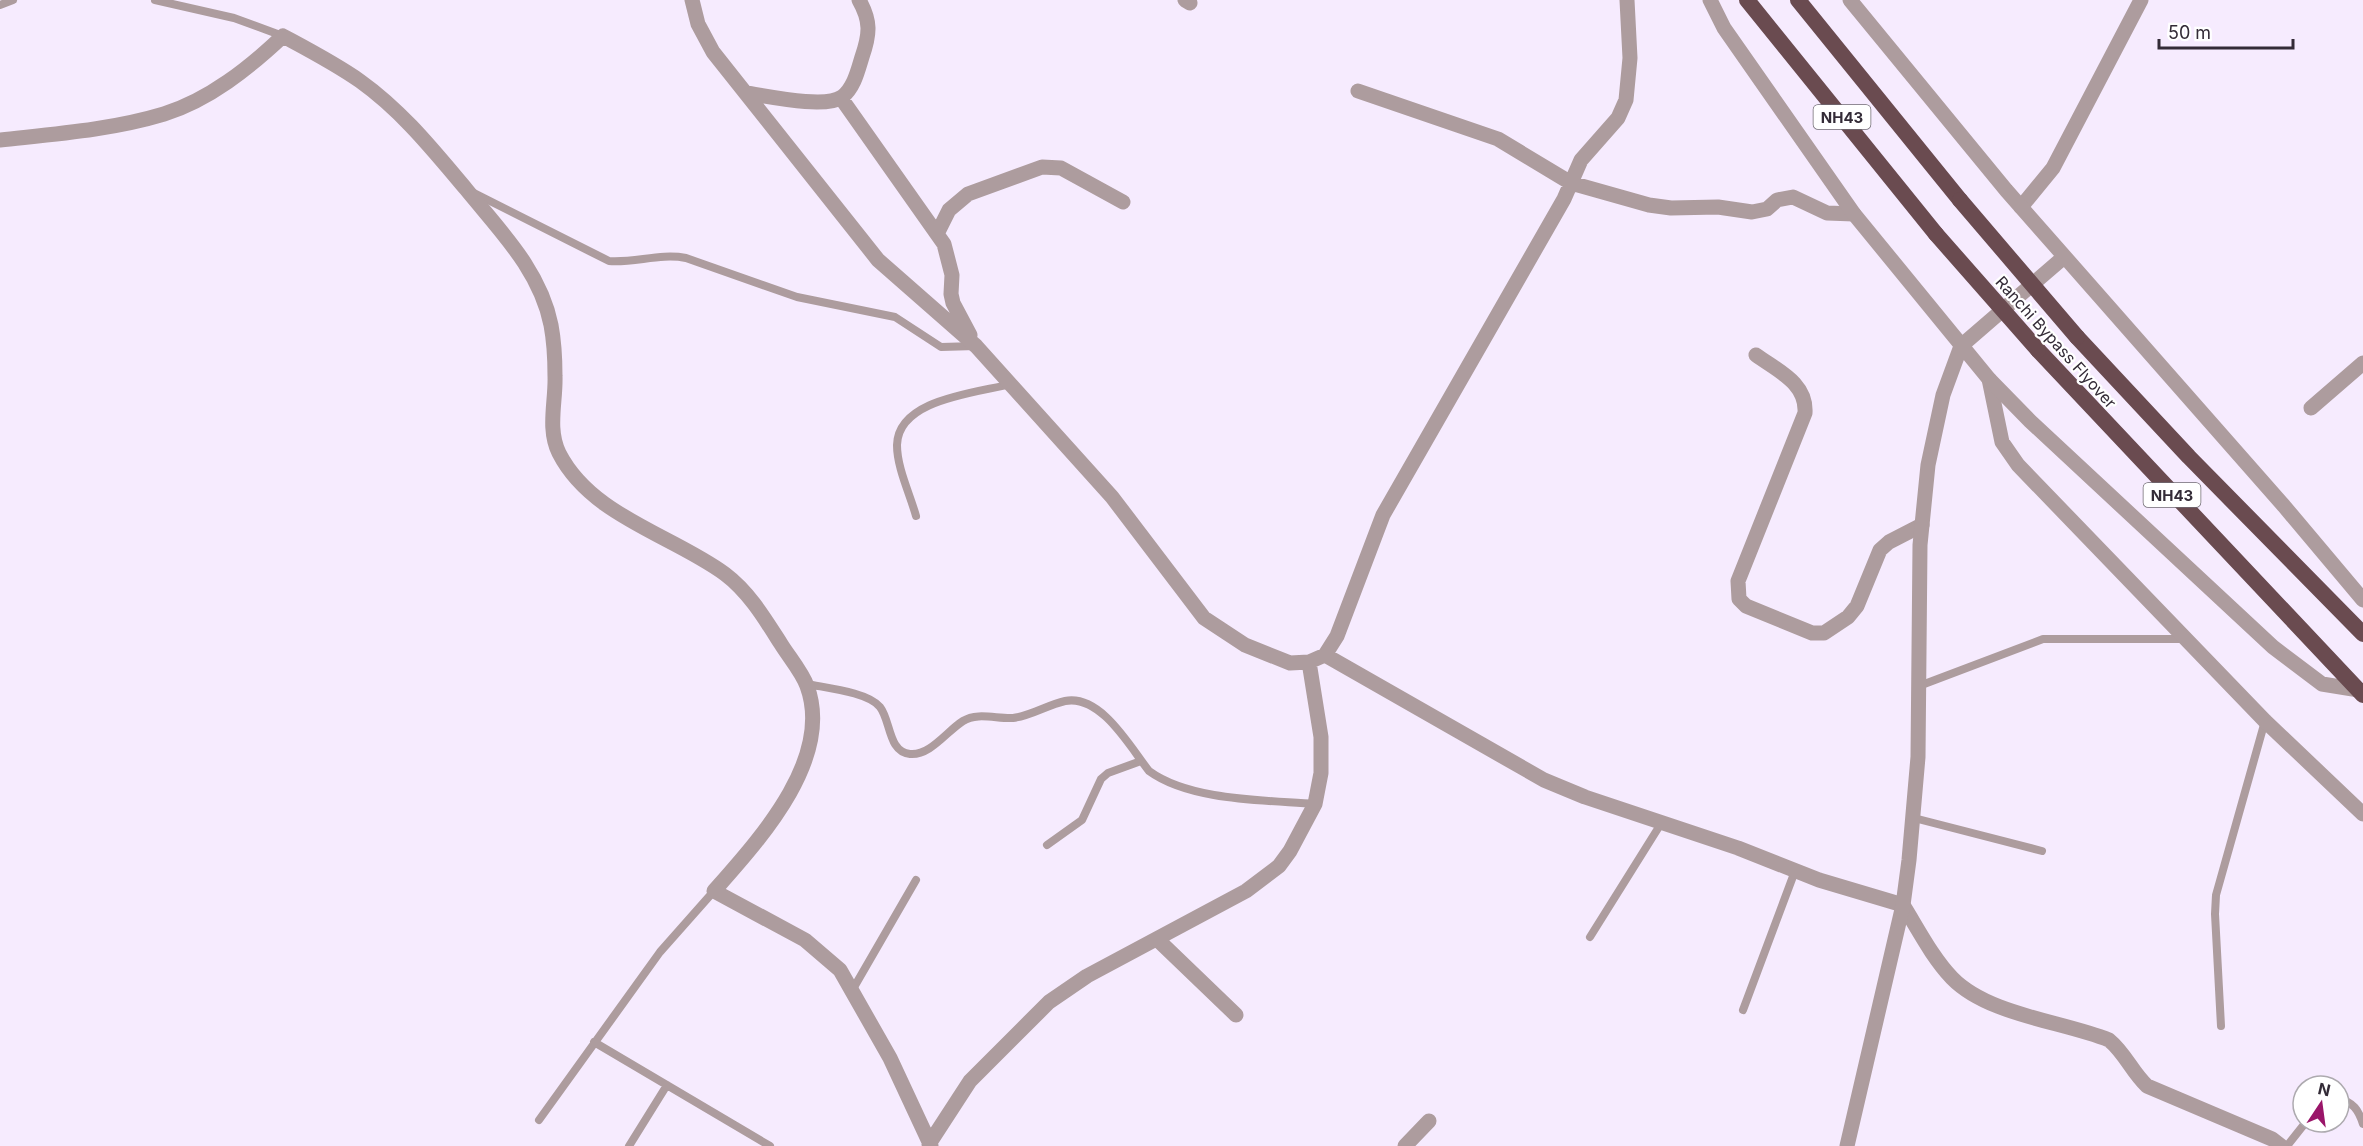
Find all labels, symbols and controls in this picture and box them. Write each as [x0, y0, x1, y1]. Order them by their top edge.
scale bar [2159, 12, 2292, 50]
text: 50 m [2168, 22, 2211, 43]
road number: NH43 [1814, 105, 1870, 129]
street label: Ranchi Bypass Flyover [1991, 272, 2121, 412]
road number: NH43 [2144, 483, 2200, 507]
north arrow [2291, 1074, 2351, 1134]
text: N [2316, 1078, 2333, 1101]

